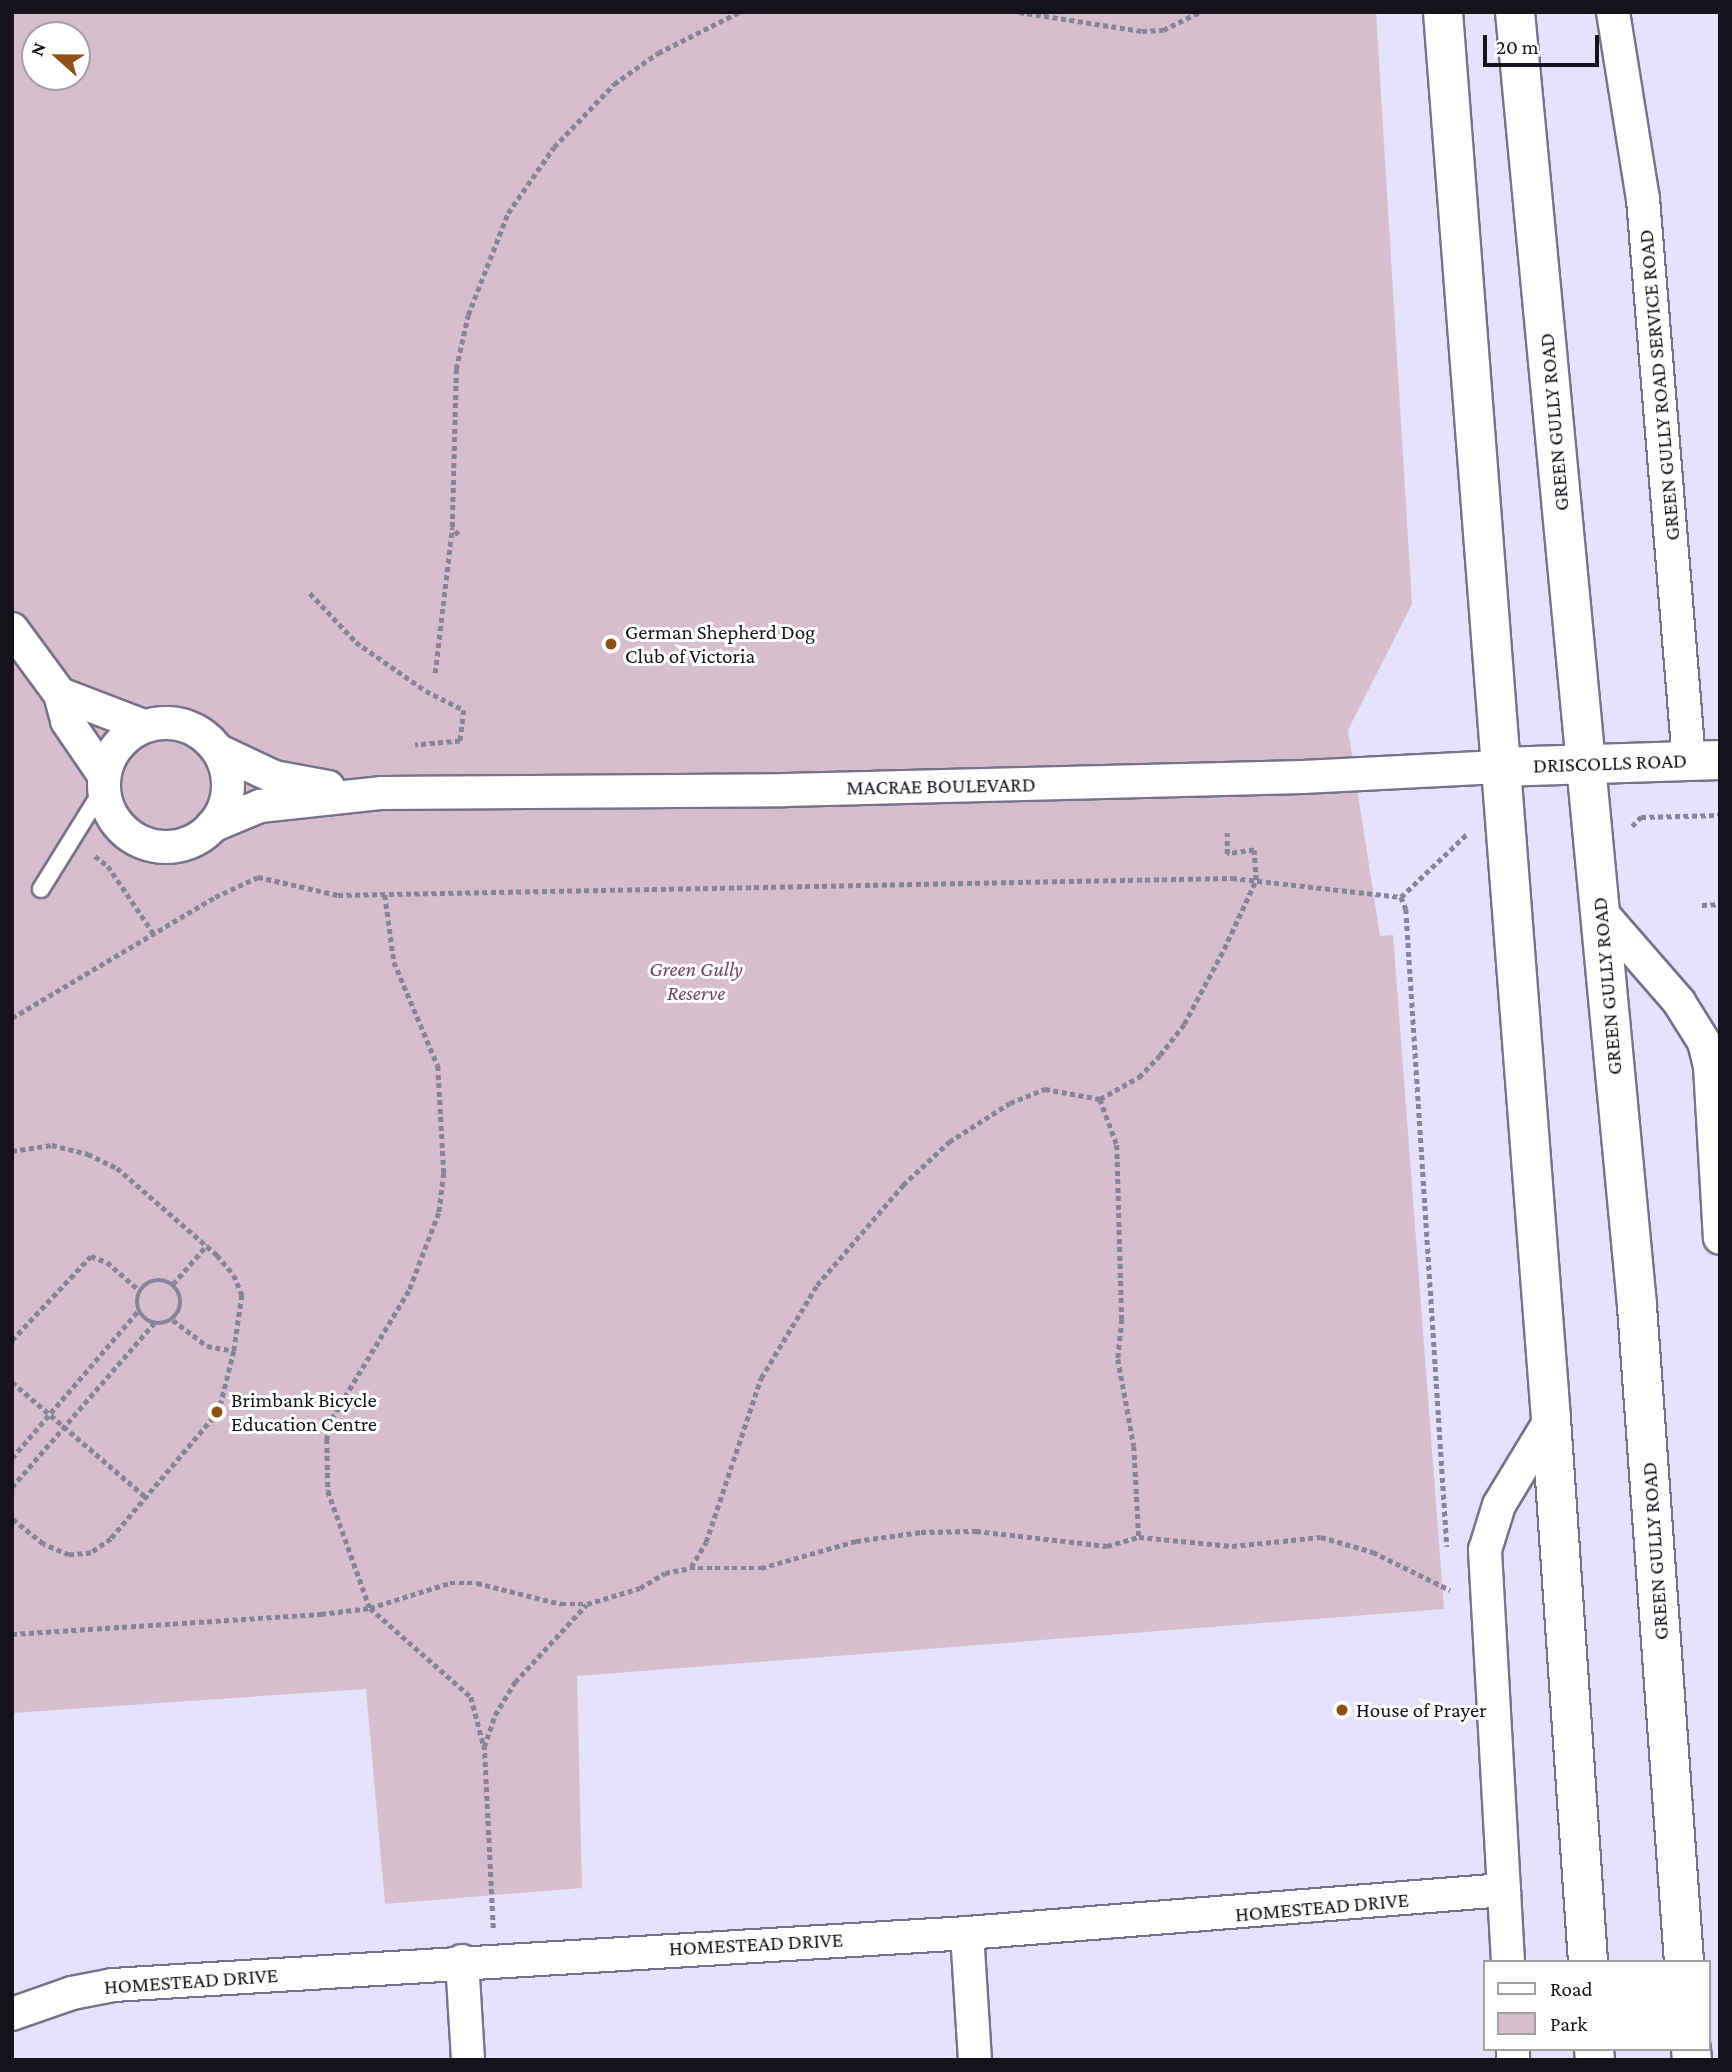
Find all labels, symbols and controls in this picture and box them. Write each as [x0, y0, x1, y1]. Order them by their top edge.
north arrow [21, 21, 91, 91]
scale bar [1487, 21, 1602, 65]
text: 20 m [1496, 35, 1539, 59]
text: N [26, 39, 50, 59]
street label: GREEN GULLY ROAD SERVICE ROAD [1633, 228, 1685, 542]
street label: GREEN GULLY ROAD [1534, 332, 1574, 512]
place label: German Shepherd Dog Club of Victoria [625, 619, 815, 669]
marker: German Shepherd Dog Club of Victoria [603, 636, 619, 652]
street label: DRISCOLLS ROAD [1533, 748, 1687, 778]
street label: MACRAE BOULEVARD [846, 772, 1036, 800]
street label: GREEN GULLY ROAD [1587, 896, 1627, 1076]
park label: Green Gully Reserve [649, 956, 743, 1006]
place label: Brimbank Bicycle Education Centre [231, 1387, 377, 1437]
marker: Brimbank Bicycle Education Centre [209, 1404, 225, 1420]
street label: GREEN GULLY ROAD [1636, 1461, 1674, 1641]
place label: House of Prayer [1356, 1697, 1487, 1723]
marker: House of Prayer [1334, 1702, 1350, 1718]
street label: HOMESTEAD DRIVE [1234, 1887, 1410, 1927]
street label: HOMESTEAD DRIVE [668, 1927, 844, 1961]
legend [1484, 1960, 1711, 2051]
street label: HOMESTEAD DRIVE [103, 1962, 279, 2000]
text: Road [1550, 1977, 1593, 2001]
text: Park [1550, 2012, 1587, 2036]

